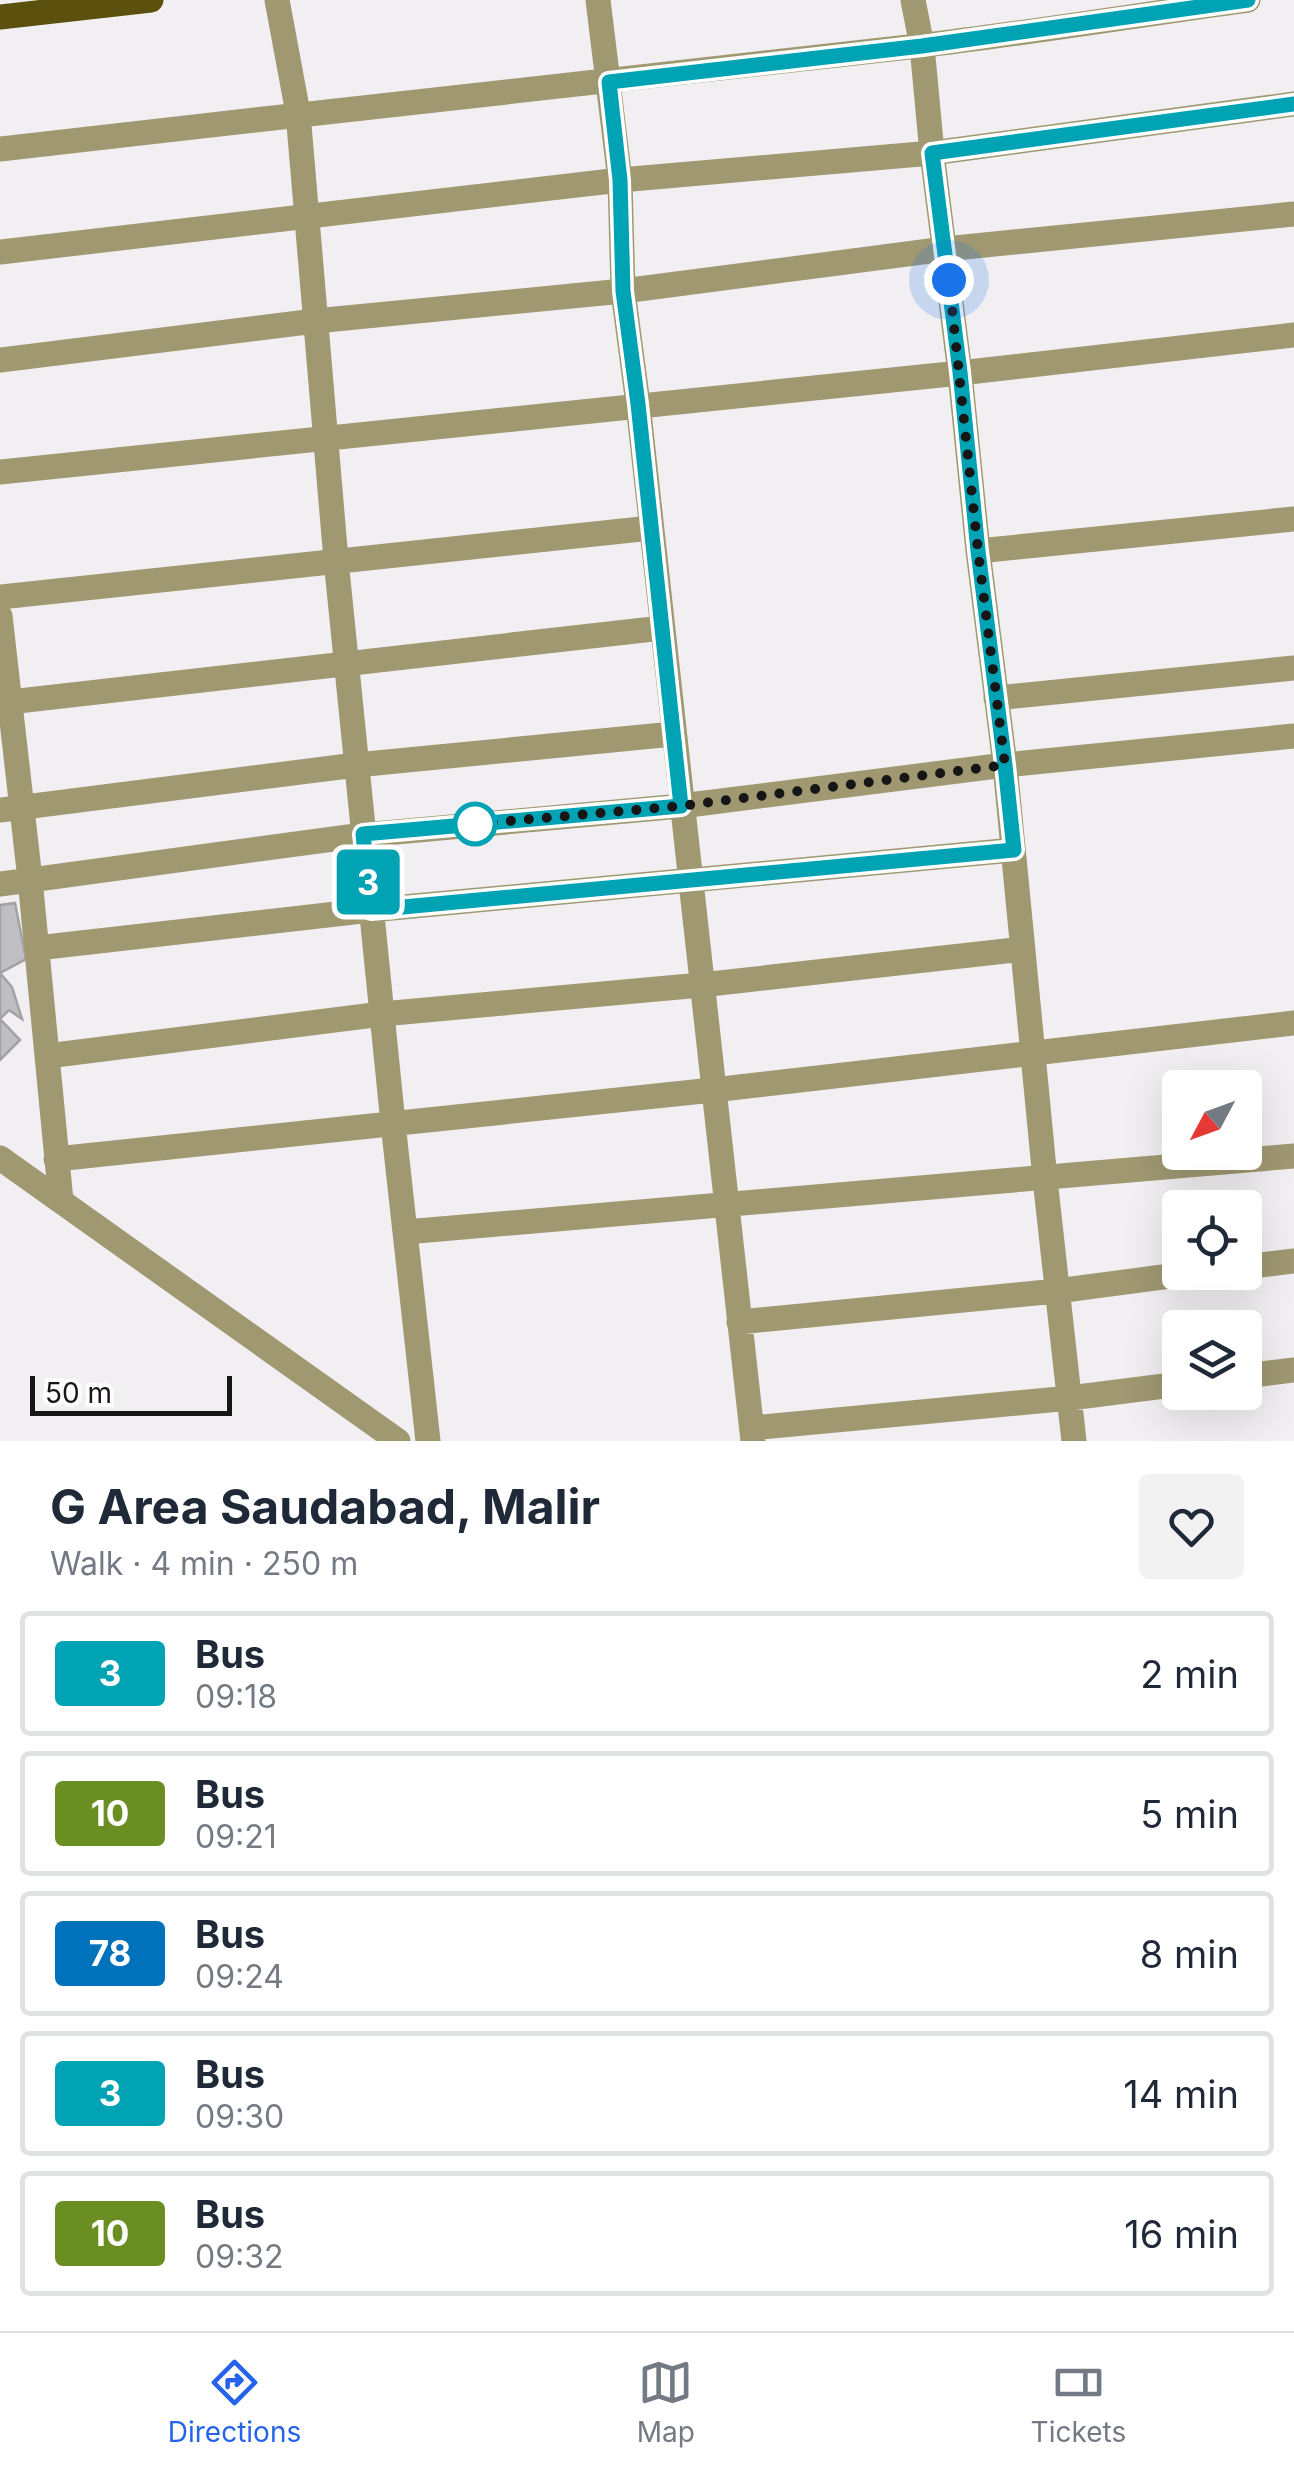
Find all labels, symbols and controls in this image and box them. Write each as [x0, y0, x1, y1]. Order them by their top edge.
your location [924, 255, 974, 305]
unlabelled marker [454, 803, 496, 845]
line badge: 3 [336, 850, 400, 914]
text: 3 [357, 861, 379, 903]
north arrow [1162, 1070, 1262, 1170]
map controls [1162, 1070, 1262, 1410]
button: locate [1162, 1190, 1262, 1290]
button: layers [1162, 1310, 1262, 1410]
scale bar [30, 1371, 232, 1416]
text: 50 m [45, 1376, 112, 1410]
button: heart [1139, 1474, 1244, 1579]
text: G Area Saudabad, Malir [50, 1477, 600, 1536]
text: Walk · 4 min · 250 m [50, 1544, 358, 1583]
text: Bus [195, 1631, 265, 1677]
text: 2 min [1140, 1651, 1239, 1697]
text: 3 [99, 1652, 121, 1694]
text: 09:18 [195, 1677, 277, 1716]
text: Bus [195, 1771, 265, 1817]
text: 5 min [1140, 1791, 1239, 1837]
text: 10 [91, 1792, 129, 1834]
text: 09:21 [195, 1817, 277, 1856]
text: Bus [195, 1911, 265, 1957]
text: 8 min [1140, 1931, 1239, 1977]
text: 78 [89, 1932, 131, 1974]
text: 09:24 [195, 1957, 284, 1996]
text: Bus [195, 2051, 265, 2097]
text: 14 min [1123, 2071, 1239, 2117]
text: 3 [99, 2072, 121, 2114]
text: 09:30 [195, 2097, 284, 2136]
text: Bus [195, 2191, 265, 2237]
text: 16 min [1124, 2211, 1239, 2257]
text: 10 [91, 2212, 129, 2254]
text: 09:32 [195, 2237, 284, 2276]
tab: Directions [168, 2355, 301, 2449]
tab: Map [637, 2355, 695, 2449]
tab: Tickets [1031, 2355, 1126, 2449]

